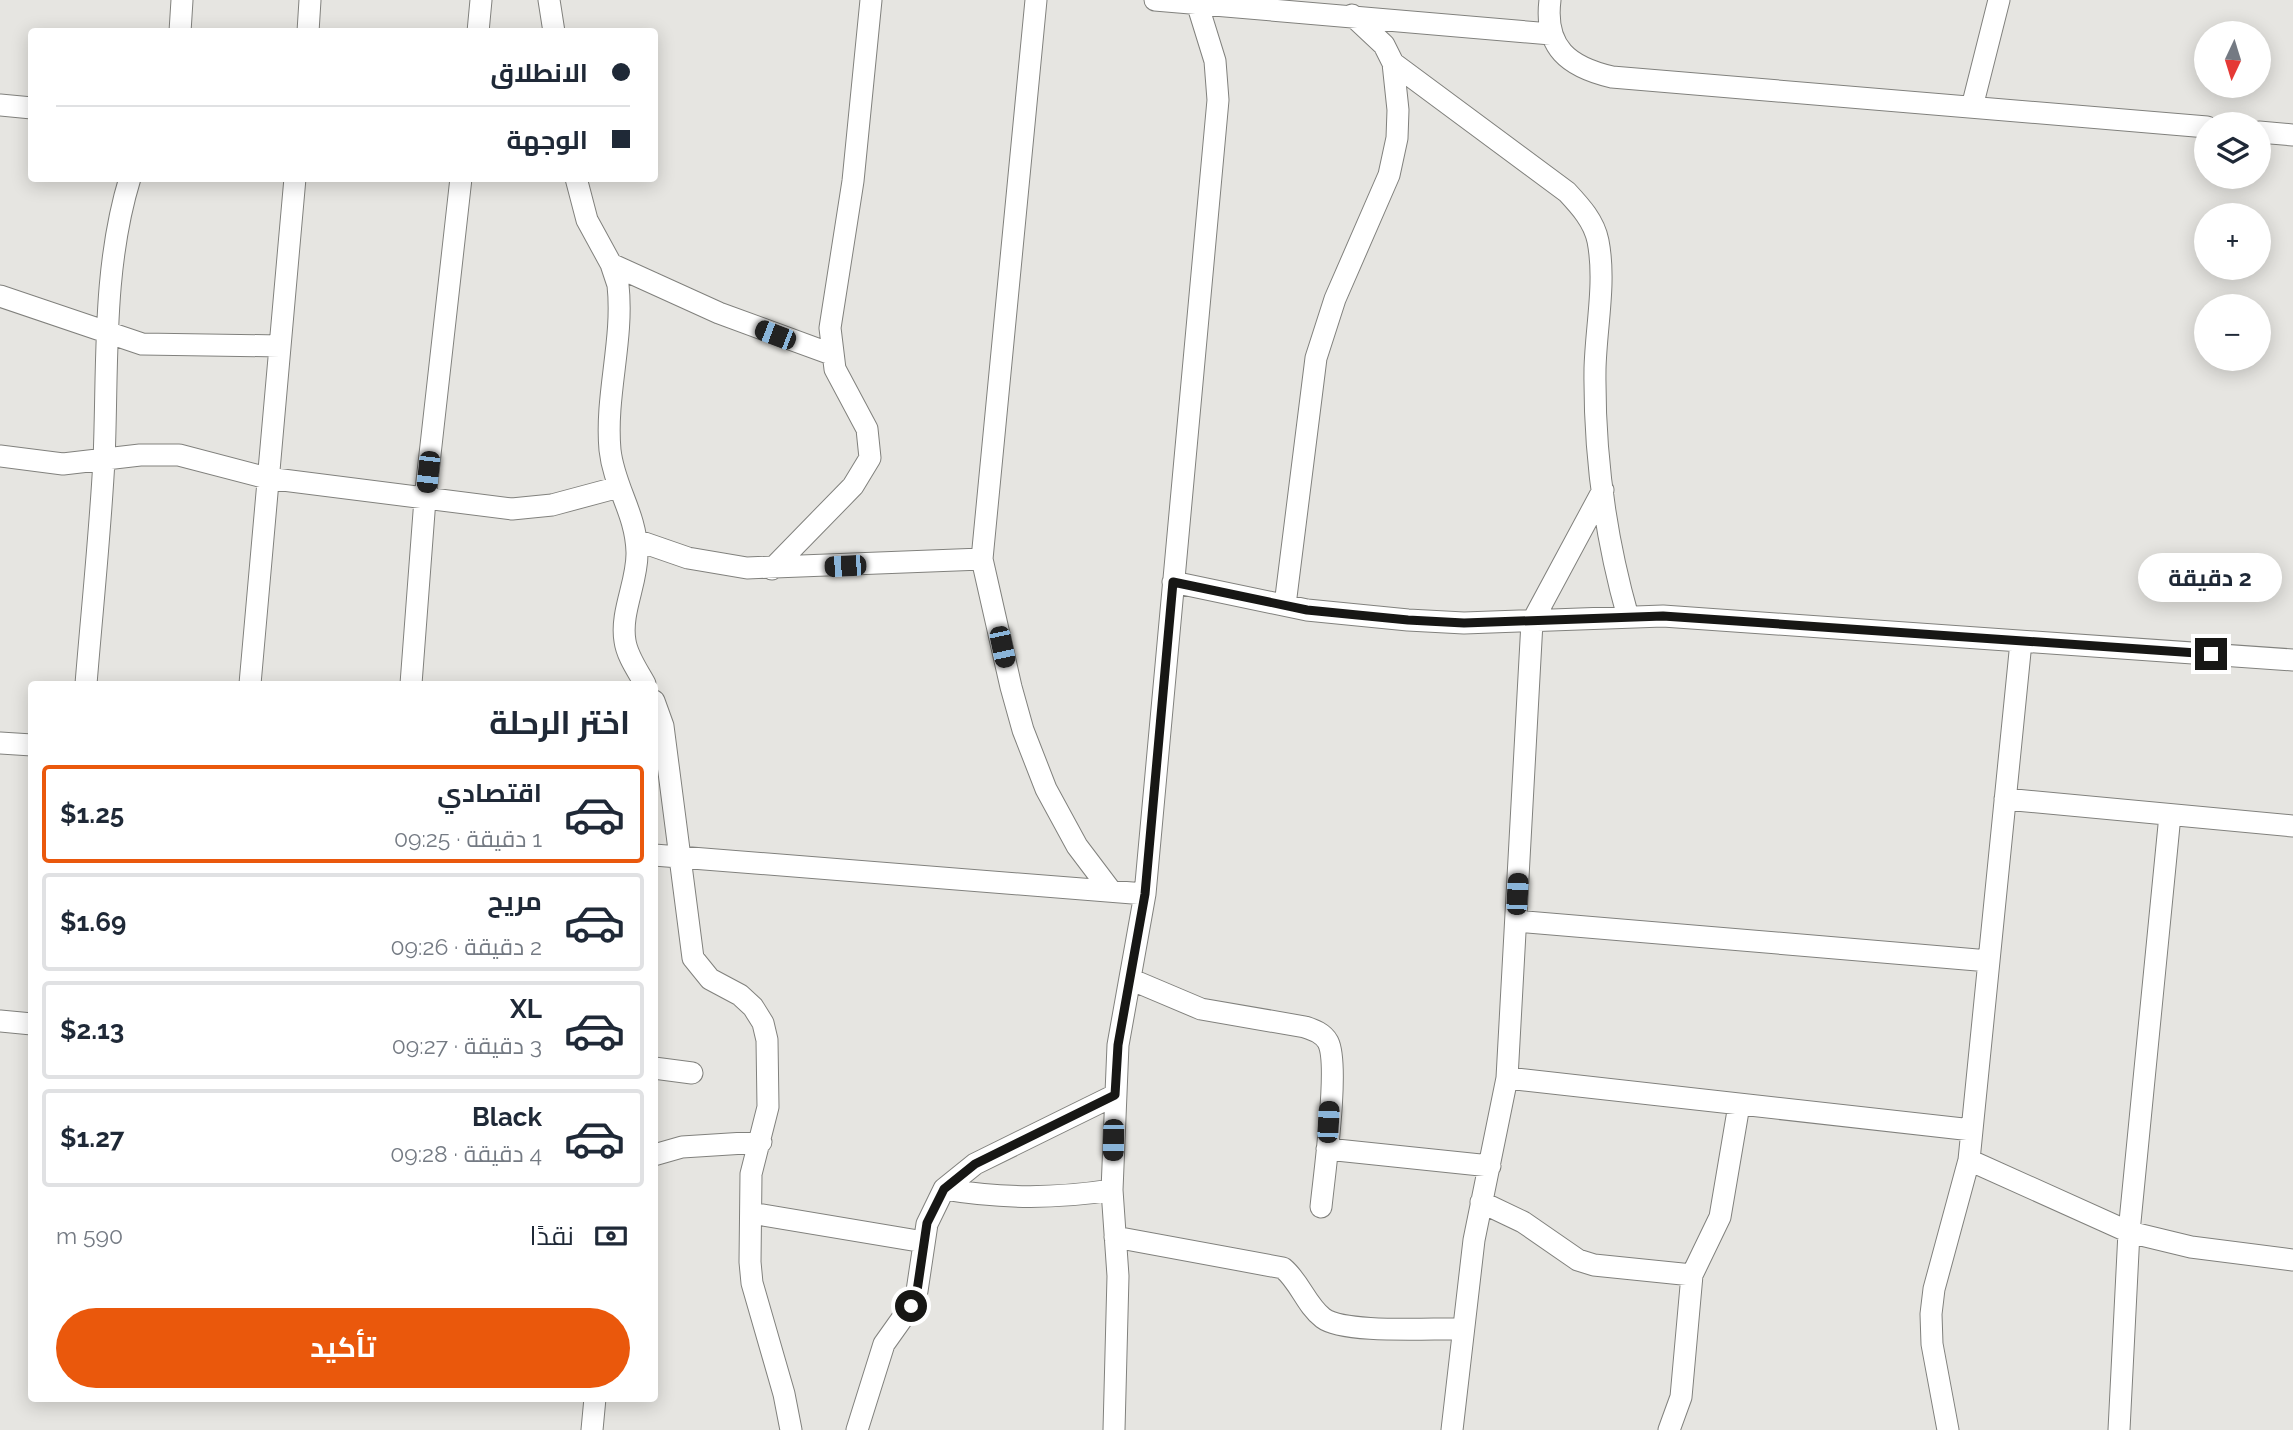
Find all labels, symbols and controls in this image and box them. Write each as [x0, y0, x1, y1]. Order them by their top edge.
north arrow [2194, 21, 2272, 98]
map controls [2194, 21, 2271, 371]
text: الانطلاق [490, 58, 588, 88]
button: layers [2194, 112, 2271, 189]
text: الوجهة [507, 125, 588, 155]
button: + [2194, 203, 2271, 280]
button: − [2194, 294, 2271, 371]
car [752, 318, 799, 352]
car [416, 450, 441, 494]
callout: 2 دقيقة [2139, 552, 2283, 602]
car [824, 554, 867, 578]
text: 2 دقيقة [2168, 564, 2252, 591]
car [988, 624, 1017, 670]
route end [2195, 638, 2227, 670]
text: اختر الرحلة [489, 704, 630, 741]
text: اقتصادي [437, 778, 542, 808]
icon: car [563, 783, 626, 846]
text: $1.25 [60, 799, 124, 829]
text: 1 دقيقة · 09:25 [394, 825, 542, 852]
car [1506, 872, 1529, 916]
text: مريح [487, 886, 542, 916]
icon: car [563, 891, 626, 954]
text: $1.69 [60, 907, 126, 937]
text: 2 دقيقة · 09:26 [391, 933, 542, 960]
text: XL [510, 994, 542, 1024]
icon: car [563, 999, 626, 1062]
text: $2.13 [60, 1015, 124, 1045]
text: 3 دقيقة · 09:27 [392, 1032, 542, 1059]
car [1317, 1100, 1340, 1144]
text: Black [472, 1102, 542, 1132]
icon: car [563, 1107, 626, 1170]
car [1103, 1119, 1124, 1161]
text: $1.27 [60, 1123, 124, 1153]
text: 4 دقيقة · 09:28 [390, 1140, 542, 1167]
icon: cash [592, 1217, 630, 1255]
text: نقدًا [530, 1221, 574, 1251]
text: 590 m [56, 1222, 123, 1249]
route start [895, 1290, 927, 1322]
button: تأكيد [56, 1308, 630, 1388]

